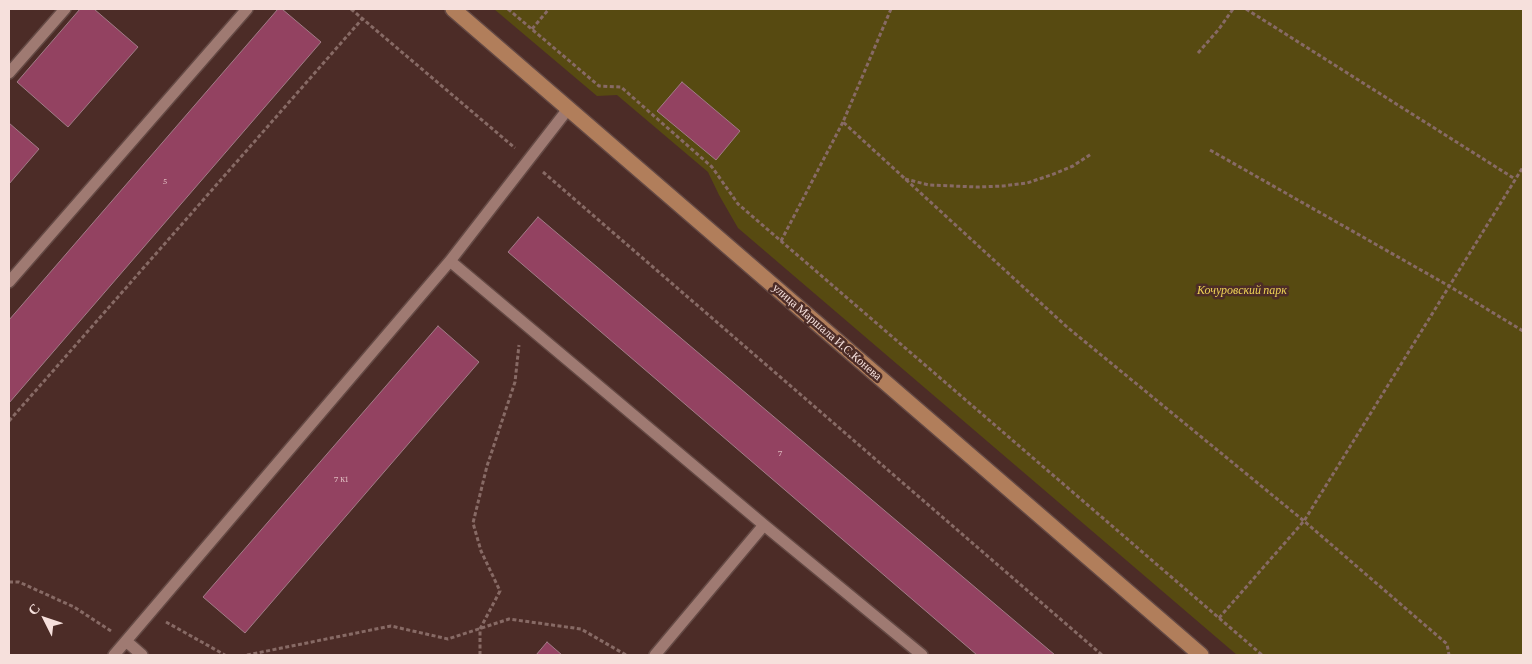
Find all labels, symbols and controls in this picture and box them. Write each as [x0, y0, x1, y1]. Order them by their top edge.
house number: 5 [163, 175, 167, 187]
street label: улица Маршала И.С.Конева [769, 281, 885, 383]
park label: Кочуровский парк [1197, 283, 1287, 297]
house number: 7 [778, 447, 782, 459]
house number: 7 к1 [334, 473, 348, 485]
north arrow [20, 594, 70, 644]
text: С [24, 600, 43, 618]

